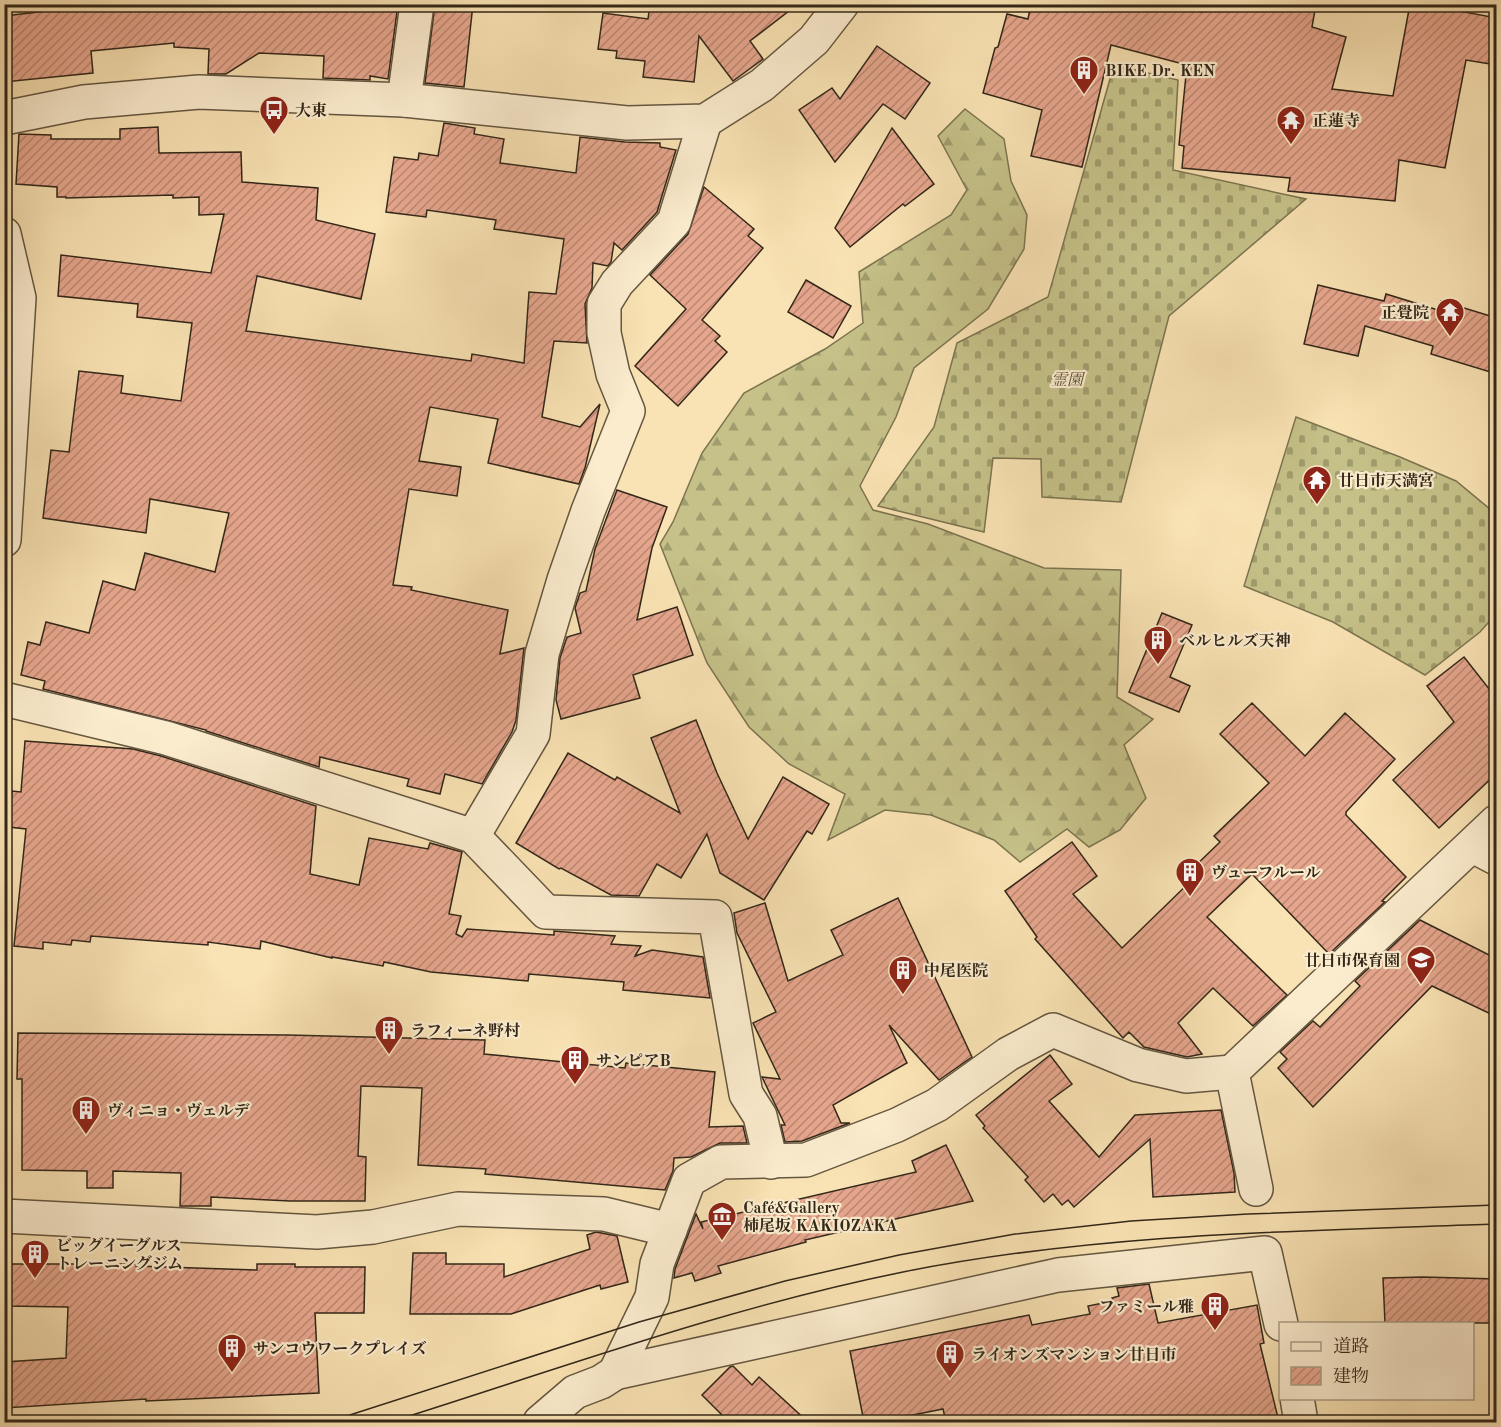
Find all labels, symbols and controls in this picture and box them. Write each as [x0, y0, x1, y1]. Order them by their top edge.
building icon: BIKE Dr. KEN [1068, 54, 1100, 96]
place label: BIKE Dr. KEN [1105, 64, 1216, 80]
bus stop icon: 大東 [258, 94, 290, 136]
place label: 大東 [295, 102, 327, 120]
temple icon: 正蓮寺 [1275, 104, 1307, 146]
place label: 正蓮寺 [1312, 112, 1360, 130]
temple icon: 正覺院 [1434, 296, 1466, 338]
place label: 正覺院 [1381, 304, 1429, 322]
park label: 霊園 [1051, 371, 1086, 389]
temple icon: 廿日市天満宮 [1301, 464, 1333, 506]
place label: 廿日市天満宮 [1338, 472, 1434, 490]
building icon: ベルヒルズ天神 [1142, 624, 1174, 666]
place label: ベルヒルズ天神 [1179, 632, 1291, 650]
building icon: ヴューフルール [1174, 856, 1206, 898]
place label: ヴューフルール [1211, 864, 1321, 882]
school or university icon: 廿日市保育園 [1405, 944, 1437, 986]
place label: 廿日市保育園 [1304, 952, 1400, 970]
building icon: 中尾医院 [887, 954, 919, 996]
place label: 中尾医院 [924, 962, 988, 980]
building icon: ラフィーネ野村 [373, 1014, 405, 1056]
place label: ラフィーネ野村 [410, 1022, 520, 1040]
building icon: サンピアB [559, 1044, 591, 1086]
place label: サンピアB [596, 1053, 671, 1070]
building icon: ヴィニョ・ヴェルデ [70, 1094, 102, 1136]
place label: ヴィニョ・ヴェルデ [107, 1102, 249, 1120]
museum icon: Café&Gallery 柿尾坂 KAKIOZAKA [706, 1200, 738, 1242]
place label: Café&Gallery 柿尾坂 KAKIOZAKA [743, 1201, 898, 1235]
place label: ビッグイーグルス トレーニングジム [56, 1237, 183, 1273]
building icon: ビッグイーグルス トレーニングジム [19, 1238, 51, 1280]
building icon: ファミール雅 [1199, 1290, 1231, 1332]
place label: ファミール雅 [1099, 1298, 1194, 1316]
legend [1279, 1322, 1474, 1400]
building icon: サンコウワークプレイズ [216, 1332, 248, 1374]
text: 道路 [1333, 1336, 1369, 1356]
building icon: ライオンズマンション廿日市 [934, 1338, 966, 1380]
place label: サンコウワークプレイズ [253, 1340, 427, 1358]
place label: ライオンズマンション廿日市 [971, 1346, 1177, 1364]
text: 建物 [1333, 1366, 1369, 1386]

